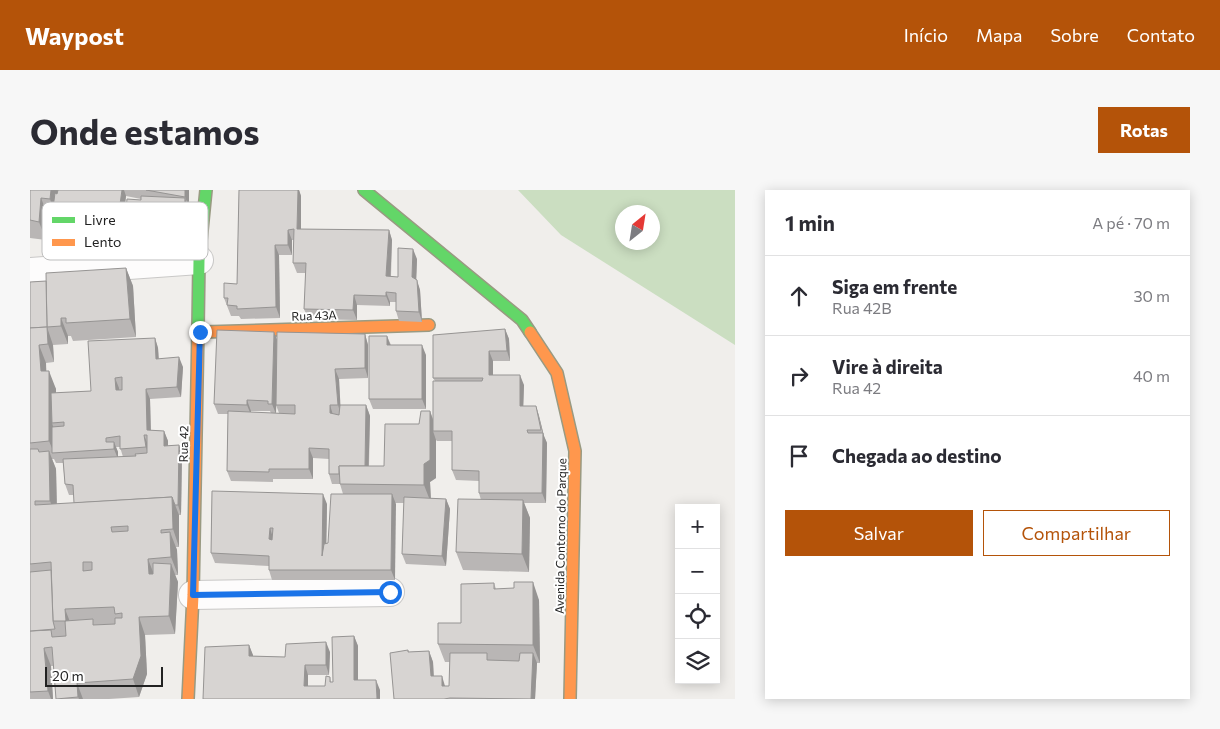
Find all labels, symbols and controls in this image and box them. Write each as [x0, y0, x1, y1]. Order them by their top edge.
text: Waypost [25, 21, 124, 50]
text: Início [904, 24, 948, 46]
text: Mapa [976, 24, 1022, 46]
text: Sobre [1050, 24, 1099, 46]
text: Contato [1127, 24, 1195, 46]
button: Rotas [1098, 107, 1190, 153]
text: Onde estamos [30, 109, 260, 152]
legend [42, 202, 208, 260]
north arrow [615, 205, 660, 250]
text: 1 min [785, 210, 835, 235]
text: Livre [84, 211, 116, 228]
text: A pé · 70 m [1092, 213, 1170, 232]
text: Lento [84, 233, 121, 250]
text: Siga em frente [832, 275, 957, 298]
icon: ahead [785, 282, 813, 310]
text: 30 m [1133, 286, 1170, 305]
text: Rua 42B [832, 298, 892, 317]
street label: Rua 43A [291, 307, 337, 323]
route end [189, 321, 212, 344]
text: Vire à direita [832, 355, 943, 378]
icon: right [785, 362, 813, 390]
text: 40 m [1133, 366, 1170, 385]
text: Rua 42 [832, 378, 881, 397]
street label: Rua 42 [176, 425, 190, 463]
icon: arrive [785, 442, 813, 470]
text: Chegada ao destino [832, 444, 1002, 467]
street label: Avenida Contorno do Parque [552, 458, 568, 614]
map controls [675, 504, 720, 684]
button: + [675, 504, 720, 549]
button: Salvar [785, 510, 973, 556]
button: Compartilhar [983, 510, 1170, 556]
button: − [675, 549, 720, 594]
route start [379, 581, 402, 604]
button: locate [675, 594, 720, 639]
button: layers [675, 639, 720, 684]
scale bar [45, 664, 162, 687]
text: 20 m [52, 667, 84, 684]

